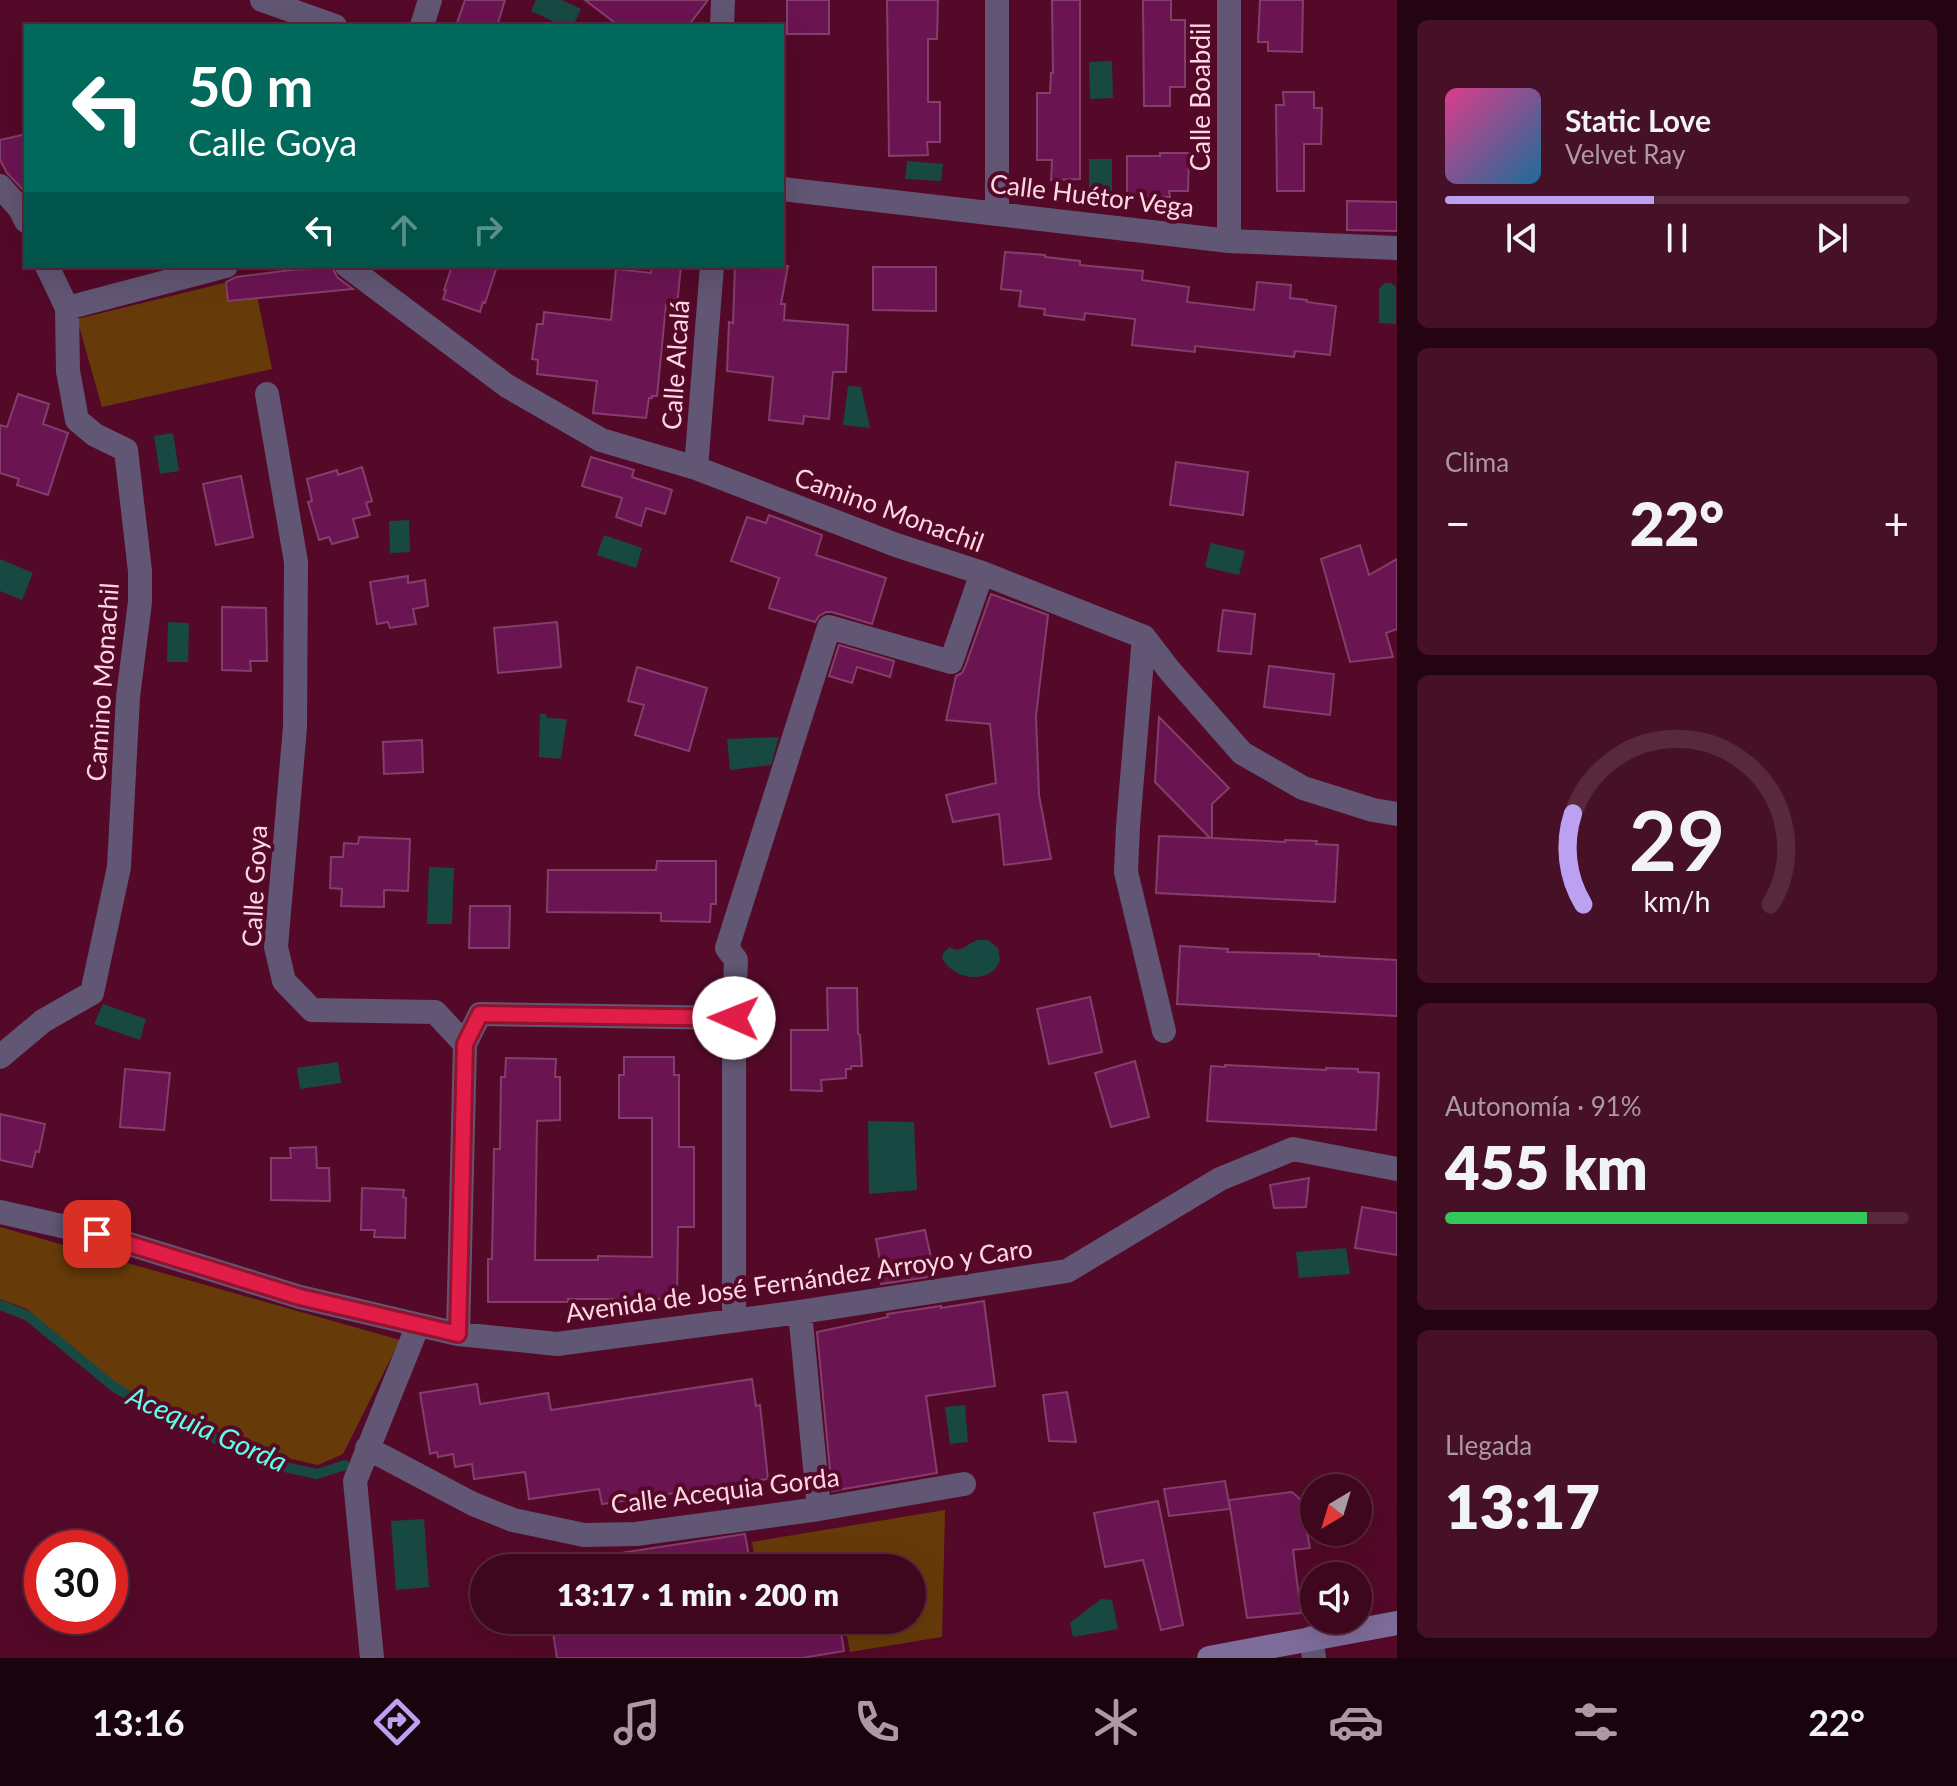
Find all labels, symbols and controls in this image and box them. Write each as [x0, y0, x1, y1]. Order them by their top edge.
street label: Calle Boabdil [1184, 23, 1216, 171]
text: 50 m [188, 52, 313, 119]
icon: left [56, 56, 160, 160]
text: Static Love [1565, 102, 1711, 138]
text: Calle Goya [188, 120, 357, 164]
text: Velvet Ray [1565, 138, 1685, 170]
street label: Calle Huétor Vega [988, 167, 1196, 223]
icon: left [298, 208, 342, 252]
icon: ahead [382, 208, 426, 252]
icon: right [466, 208, 510, 252]
icon: previous [1500, 216, 1544, 260]
icon: pause [1655, 216, 1699, 260]
icon: next [1810, 216, 1854, 260]
street label: Calle Alcalá [655, 299, 696, 431]
text: Clima [1445, 446, 1509, 478]
street label: Camino Monachil [790, 460, 988, 558]
text: 22° [1630, 487, 1724, 559]
text: − [1445, 497, 1471, 549]
text: + [1883, 497, 1909, 549]
street label: Camino Monachil [79, 582, 125, 782]
text: 29 [1629, 789, 1725, 889]
street label: Calle Goya [235, 824, 273, 948]
text: km/h [1644, 884, 1710, 918]
position arrow [692, 976, 776, 1060]
text: Autonomía · 91% [1445, 1090, 1642, 1122]
text: 455 km [1445, 1131, 1648, 1203]
pin [63, 1200, 131, 1268]
icon: arrive [75, 1212, 119, 1256]
street label: Avenida de José Fernández Arroyo y Caro [563, 1231, 1034, 1329]
water label: Acequia Gorda [121, 1377, 292, 1478]
text: Llegada [1445, 1429, 1532, 1461]
street label: Calle Acequia Gorda [609, 1460, 841, 1520]
text: 13:17 [1445, 1470, 1600, 1542]
north arrow [1300, 1474, 1372, 1546]
map controls [1300, 1474, 1372, 1634]
speed limit sign: 30 [24, 1530, 128, 1634]
button: sound [1300, 1562, 1372, 1634]
text: 13:17 · 1 min · 200 m [557, 1576, 839, 1612]
icon: directions [369, 1694, 425, 1750]
icon: music [609, 1694, 665, 1750]
icon: phone [849, 1694, 905, 1750]
icon: climate [1088, 1694, 1144, 1750]
icon: car [1328, 1694, 1384, 1750]
icon: filters [1568, 1694, 1624, 1750]
text: 13:16 [92, 1700, 185, 1744]
text: 22° [1808, 1700, 1865, 1744]

